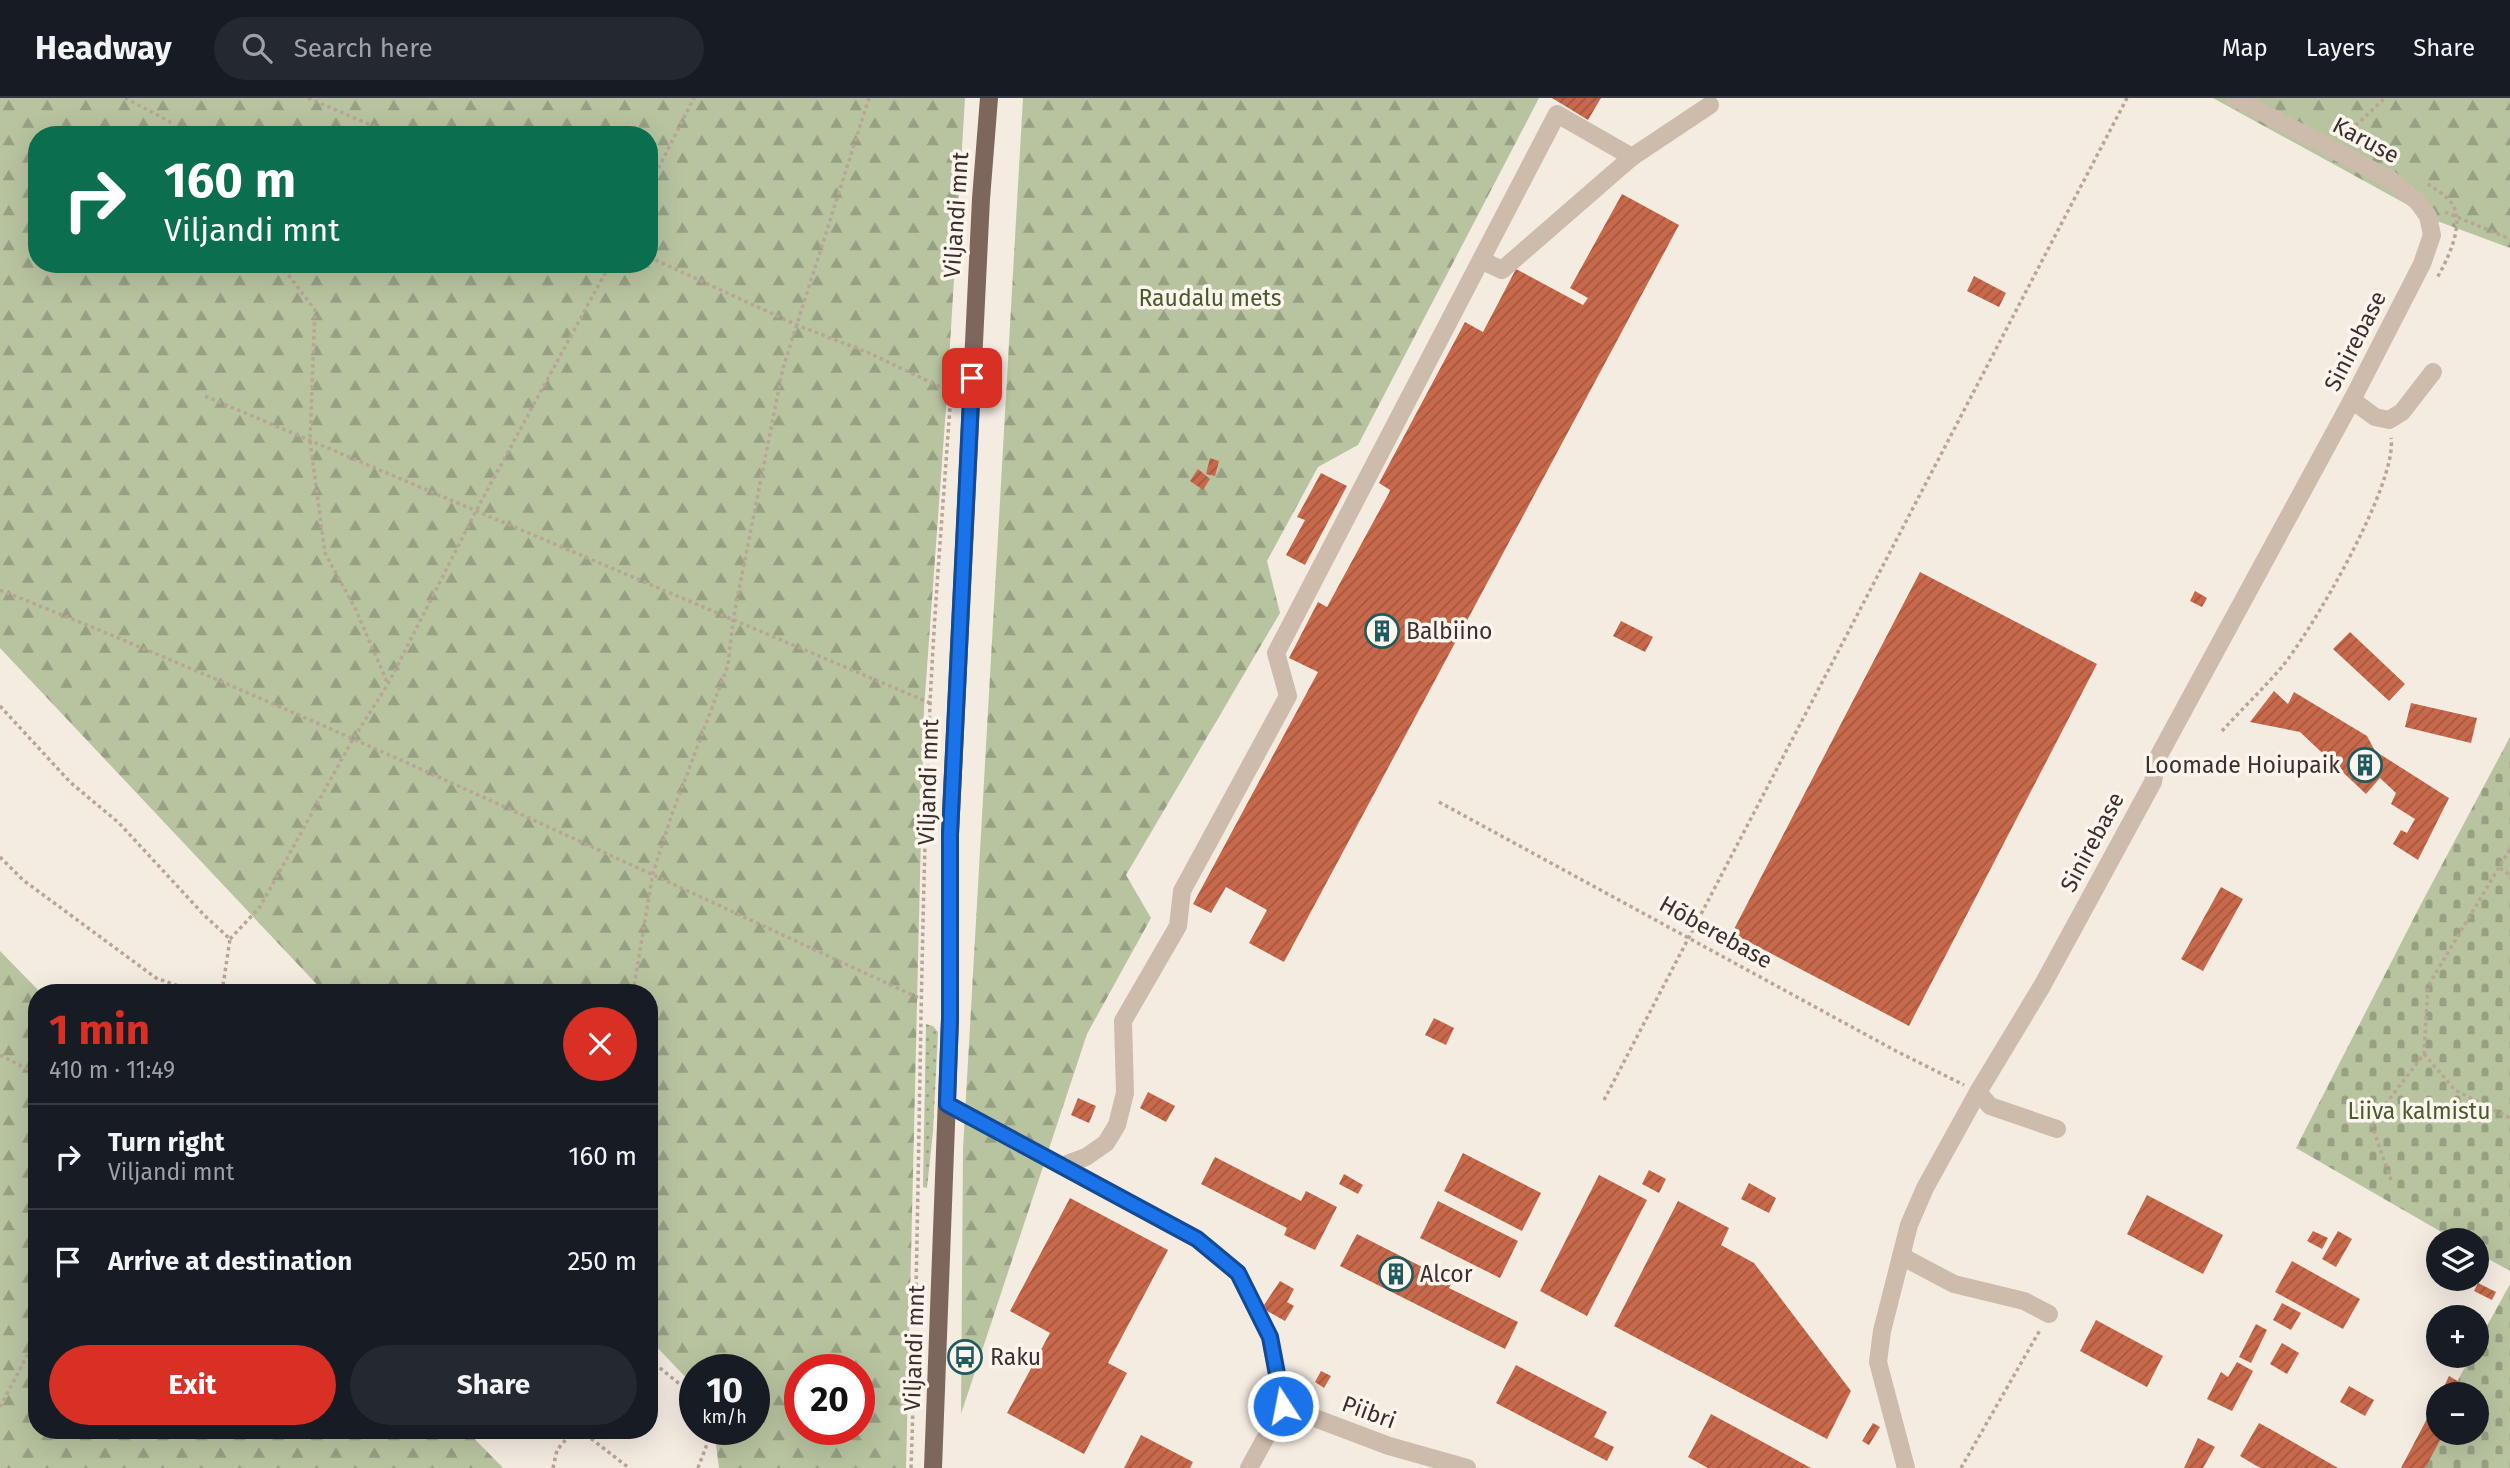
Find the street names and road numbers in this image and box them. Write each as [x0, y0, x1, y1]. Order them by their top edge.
street label: Karuse [2328, 111, 2404, 169]
street label: Viljandi mnt [938, 150, 974, 279]
street label: Sinirebase [2318, 286, 2392, 396]
street label: Viljandi mnt [912, 718, 944, 846]
street label: Sinirebase [2054, 787, 2130, 897]
street label: Hõberebase [1655, 889, 1777, 975]
street label: Viljandi mnt [898, 1284, 930, 1412]
street label: Piibri [1338, 1389, 1400, 1435]

